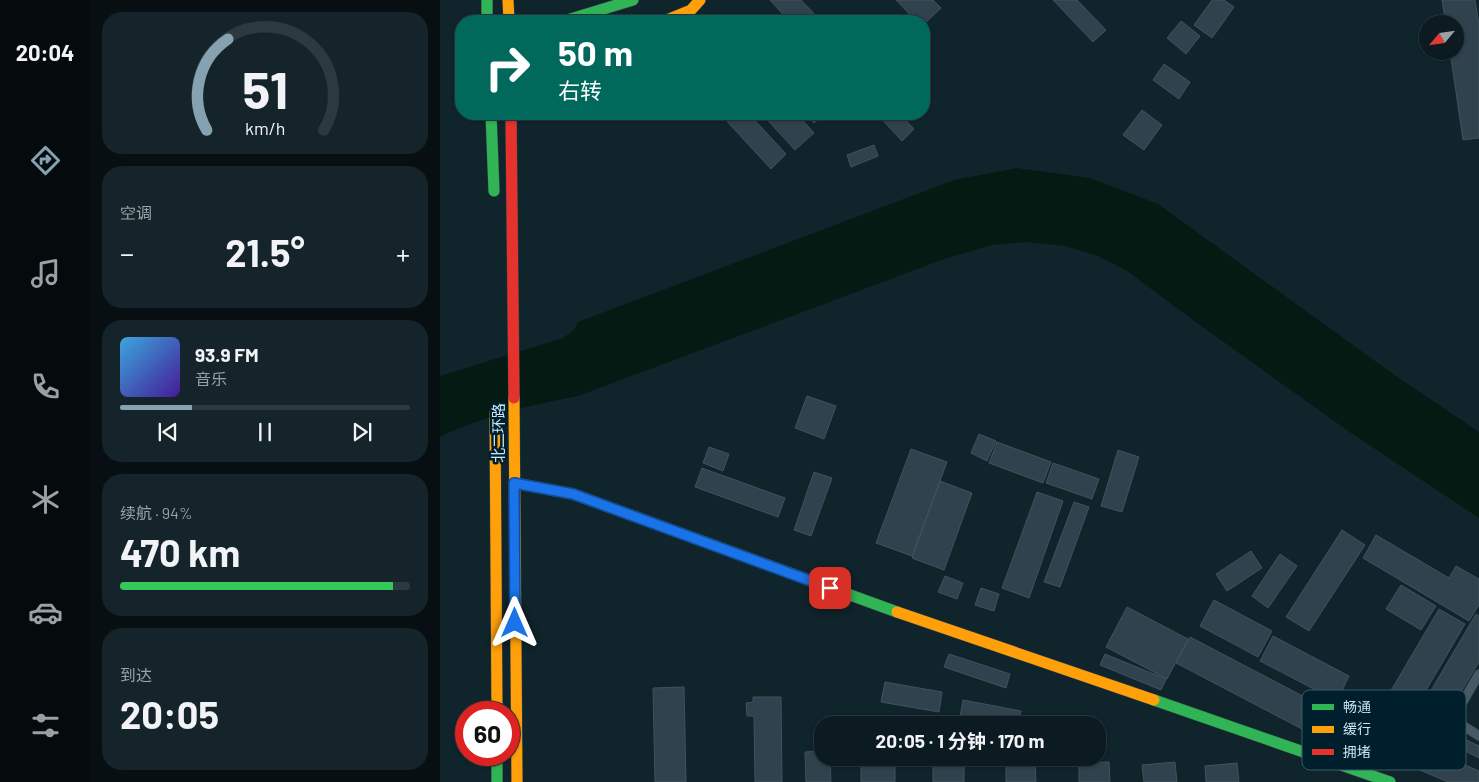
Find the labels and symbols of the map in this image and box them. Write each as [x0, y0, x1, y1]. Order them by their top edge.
north arrow [1419, 15, 1464, 60]
street label: 北二环路 [489, 403, 507, 463]
pin [809, 567, 851, 609]
position arrow [488, 596, 540, 648]
legend [1302, 690, 1466, 770]
text: 畅通 [1343, 698, 1371, 715]
speed limit sign: 60 [455, 701, 520, 766]
text: 缓行 [1343, 720, 1371, 737]
text: 拥堵 [1343, 743, 1371, 760]

